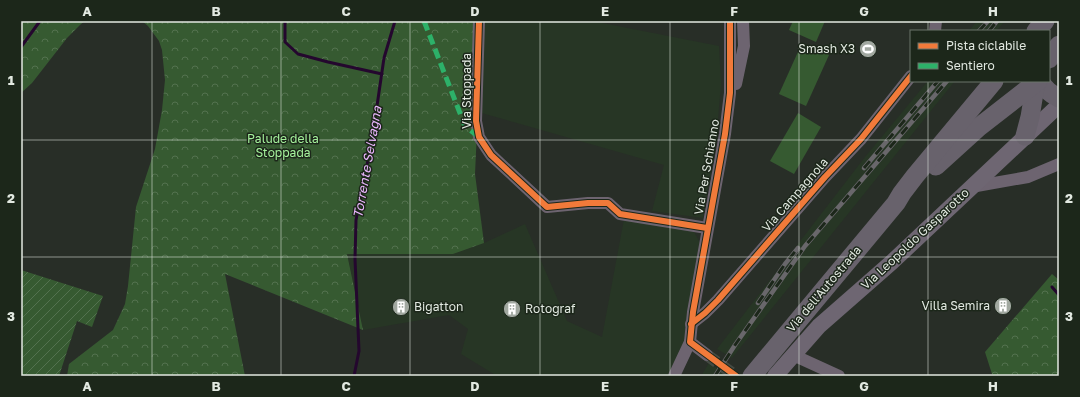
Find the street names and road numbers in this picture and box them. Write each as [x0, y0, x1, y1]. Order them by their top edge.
street label: Via Stoppada [459, 53, 474, 129]
street label: Via Per Schianno [691, 118, 722, 216]
street label: Via Campagnola [758, 155, 831, 235]
street label: Via Leopoldo Gasparotto [858, 185, 972, 293]
street label: Via dell'Autostrada [783, 242, 864, 335]

